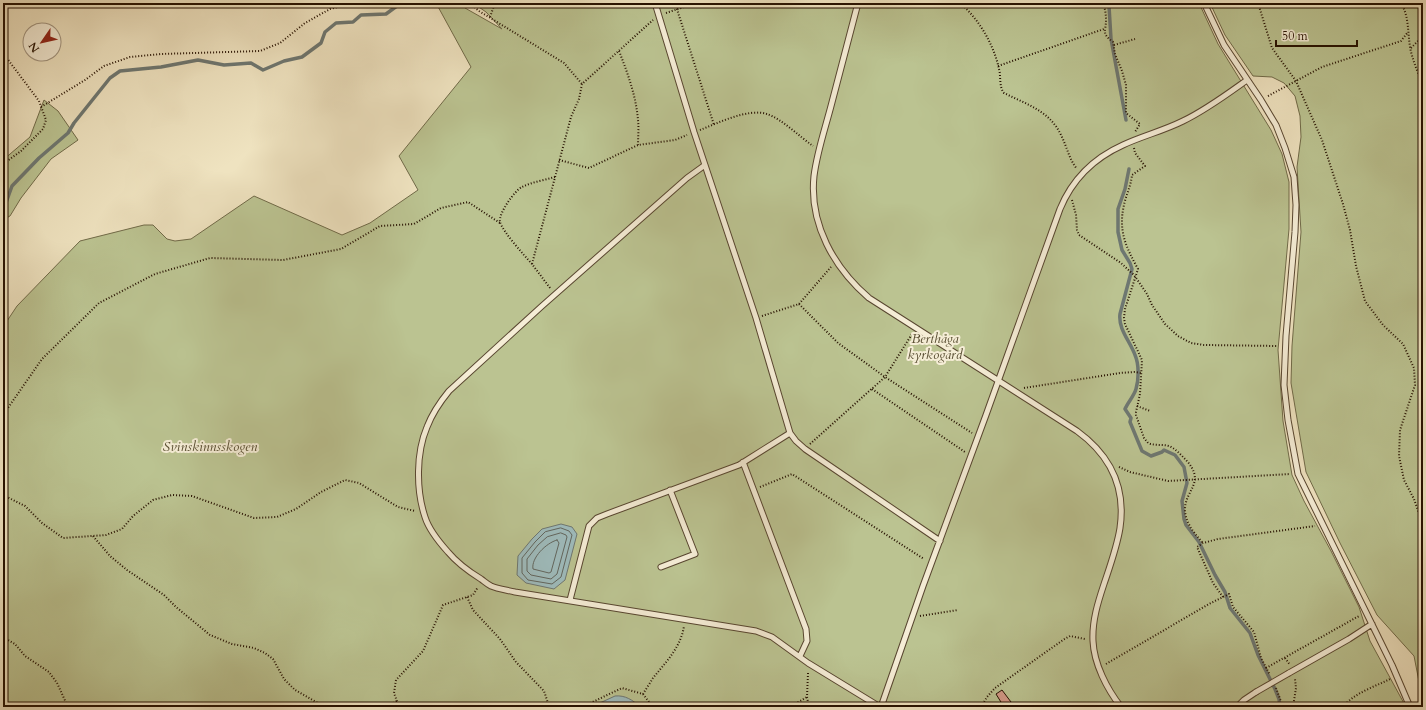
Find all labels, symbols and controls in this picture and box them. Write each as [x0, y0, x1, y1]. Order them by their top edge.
north arrow [22, 22, 62, 62]
scale bar [1276, 22, 1357, 48]
text: 50 m [1282, 28, 1309, 44]
text: N [25, 39, 43, 55]
park label: Berthåga kyrkogård [908, 329, 964, 364]
park label: Svinskinnsskogen [163, 437, 257, 456]

